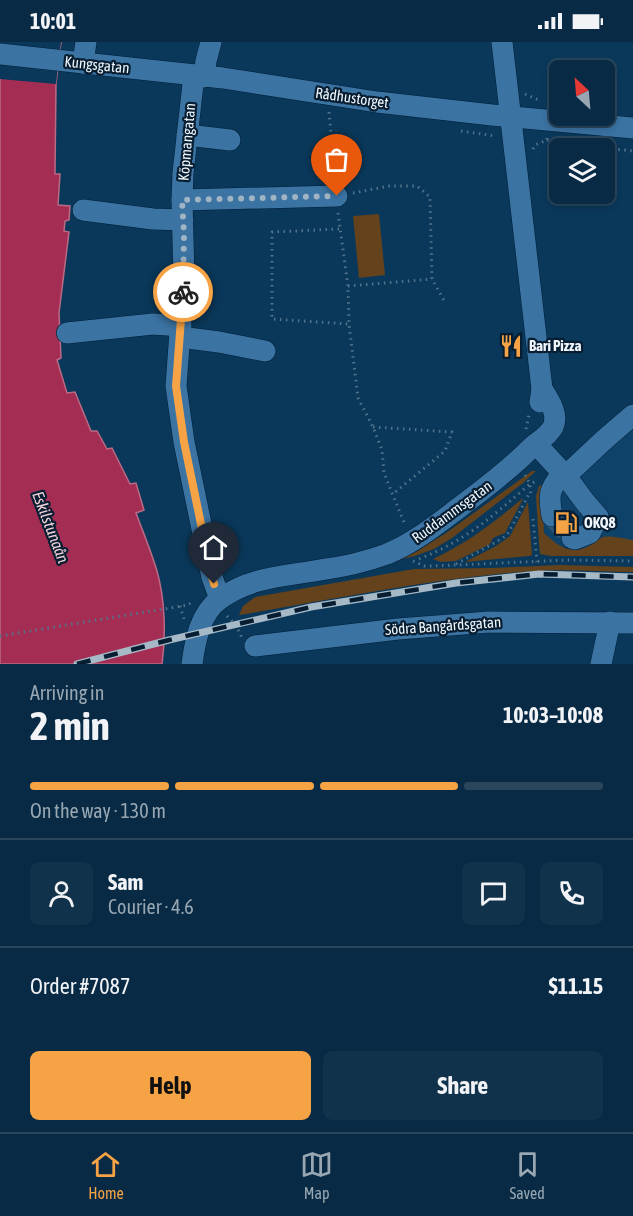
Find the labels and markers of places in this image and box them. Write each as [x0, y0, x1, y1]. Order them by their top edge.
pin [311, 134, 362, 196]
restaurant icon: Bari Pizza [498, 333, 524, 359]
place label: Bari Pizza [529, 337, 581, 354]
fuel station icon: OKQ8 [553, 510, 579, 536]
place label: OKQ8 [584, 514, 615, 531]
pin [188, 522, 239, 584]

